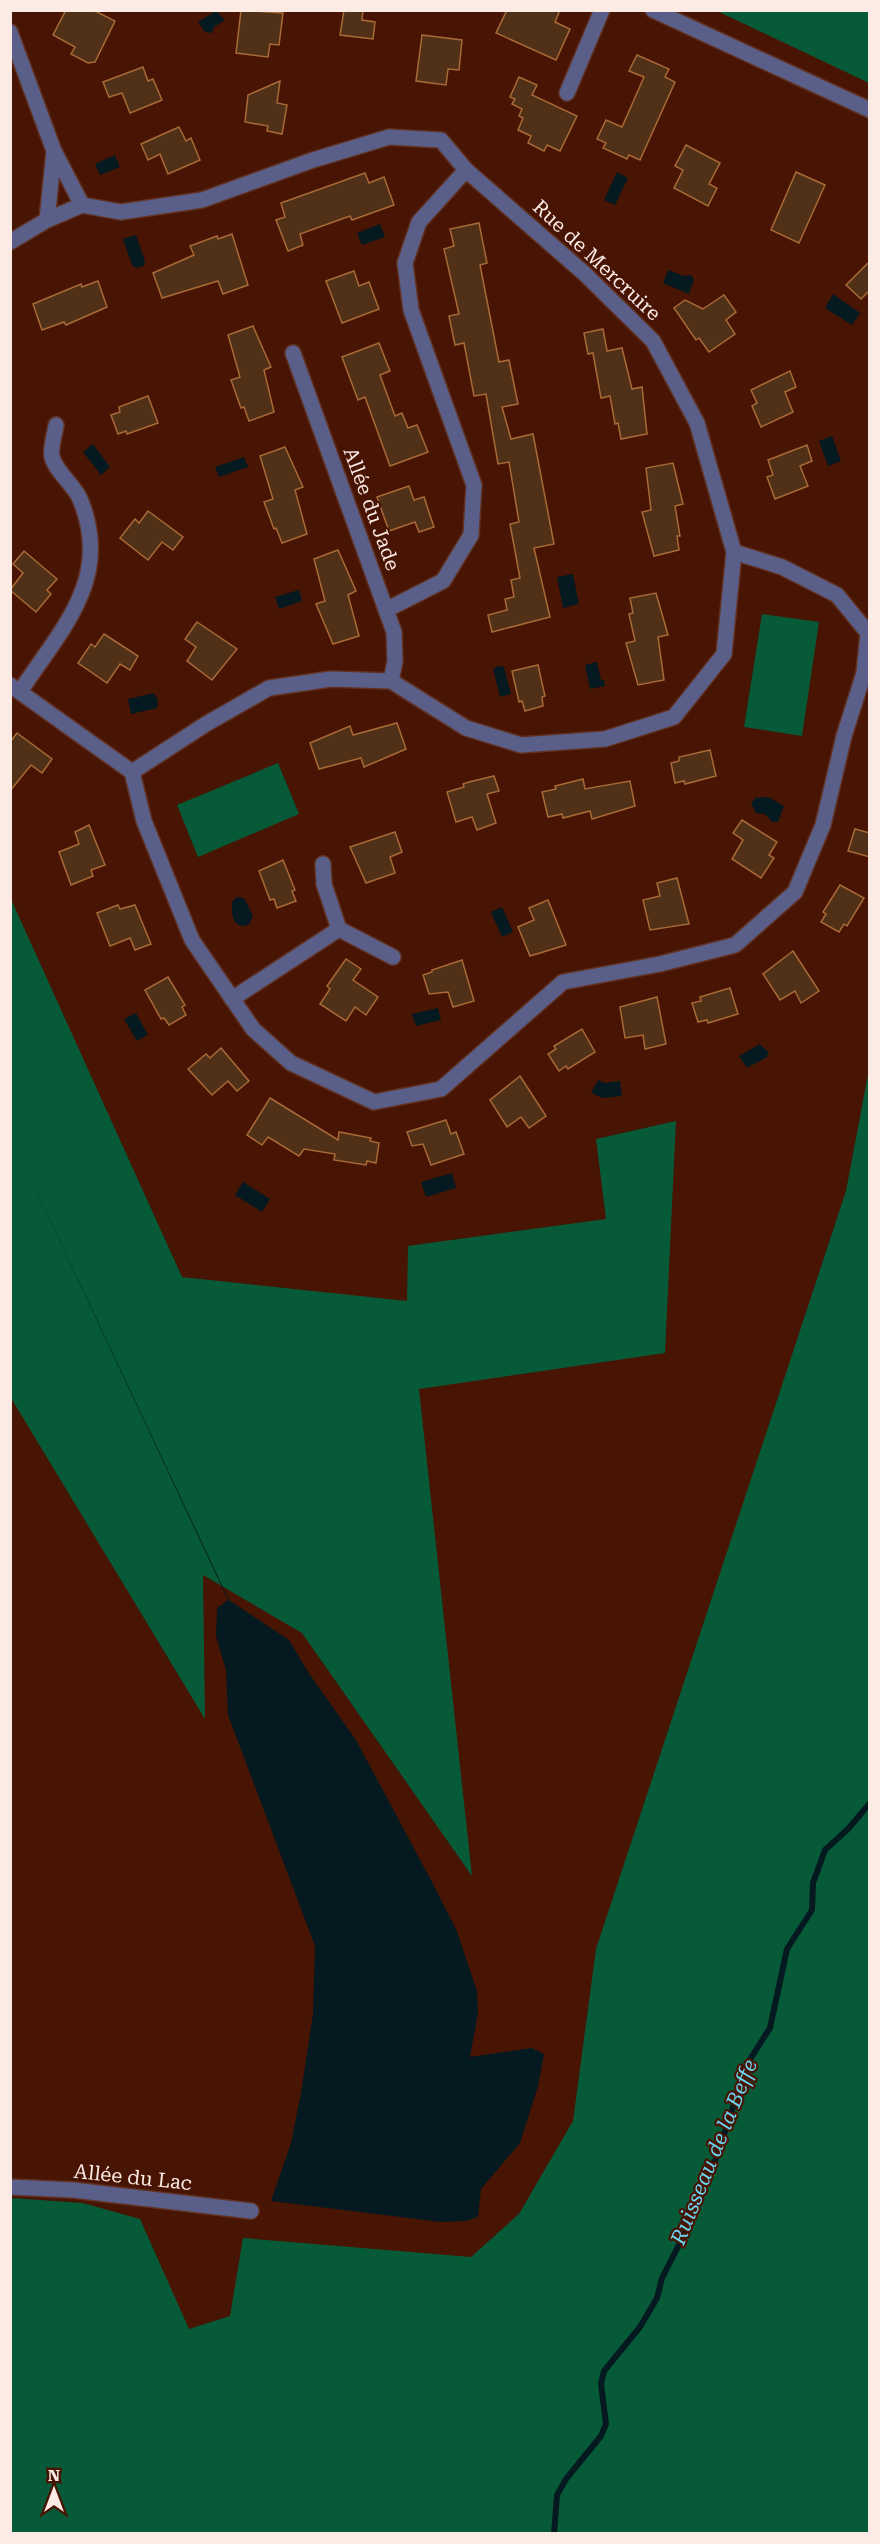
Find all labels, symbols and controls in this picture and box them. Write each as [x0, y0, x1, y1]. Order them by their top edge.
street label: Rue de Mercruire [528, 195, 666, 325]
street label: Allée du Jade [339, 444, 405, 574]
water label: Ruisseau de la Beffe [666, 2056, 762, 2249]
street label: Allée du Lac [73, 2159, 193, 2195]
north arrow [24, 2460, 84, 2520]
text: N [48, 2466, 60, 2485]

